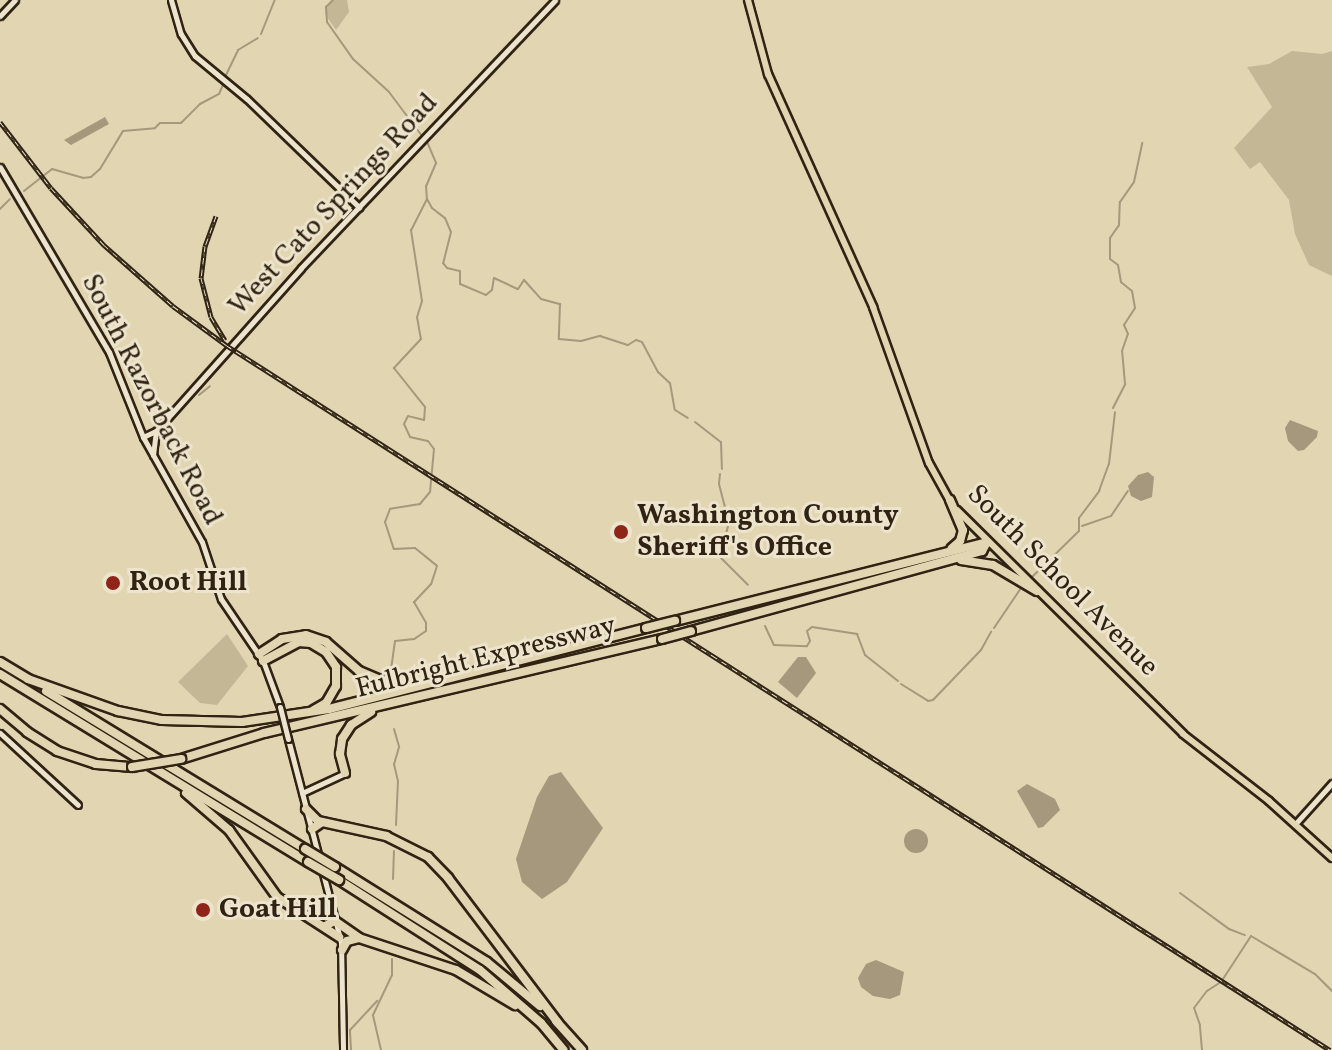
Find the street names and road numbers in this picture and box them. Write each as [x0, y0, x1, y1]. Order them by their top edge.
street label: West Cato Springs Road [222, 87, 446, 323]
street label: South Razorback Road [73, 269, 229, 531]
street label: South School Avenue [959, 478, 1165, 684]
street label: Fulbright Expressway [353, 609, 619, 707]

